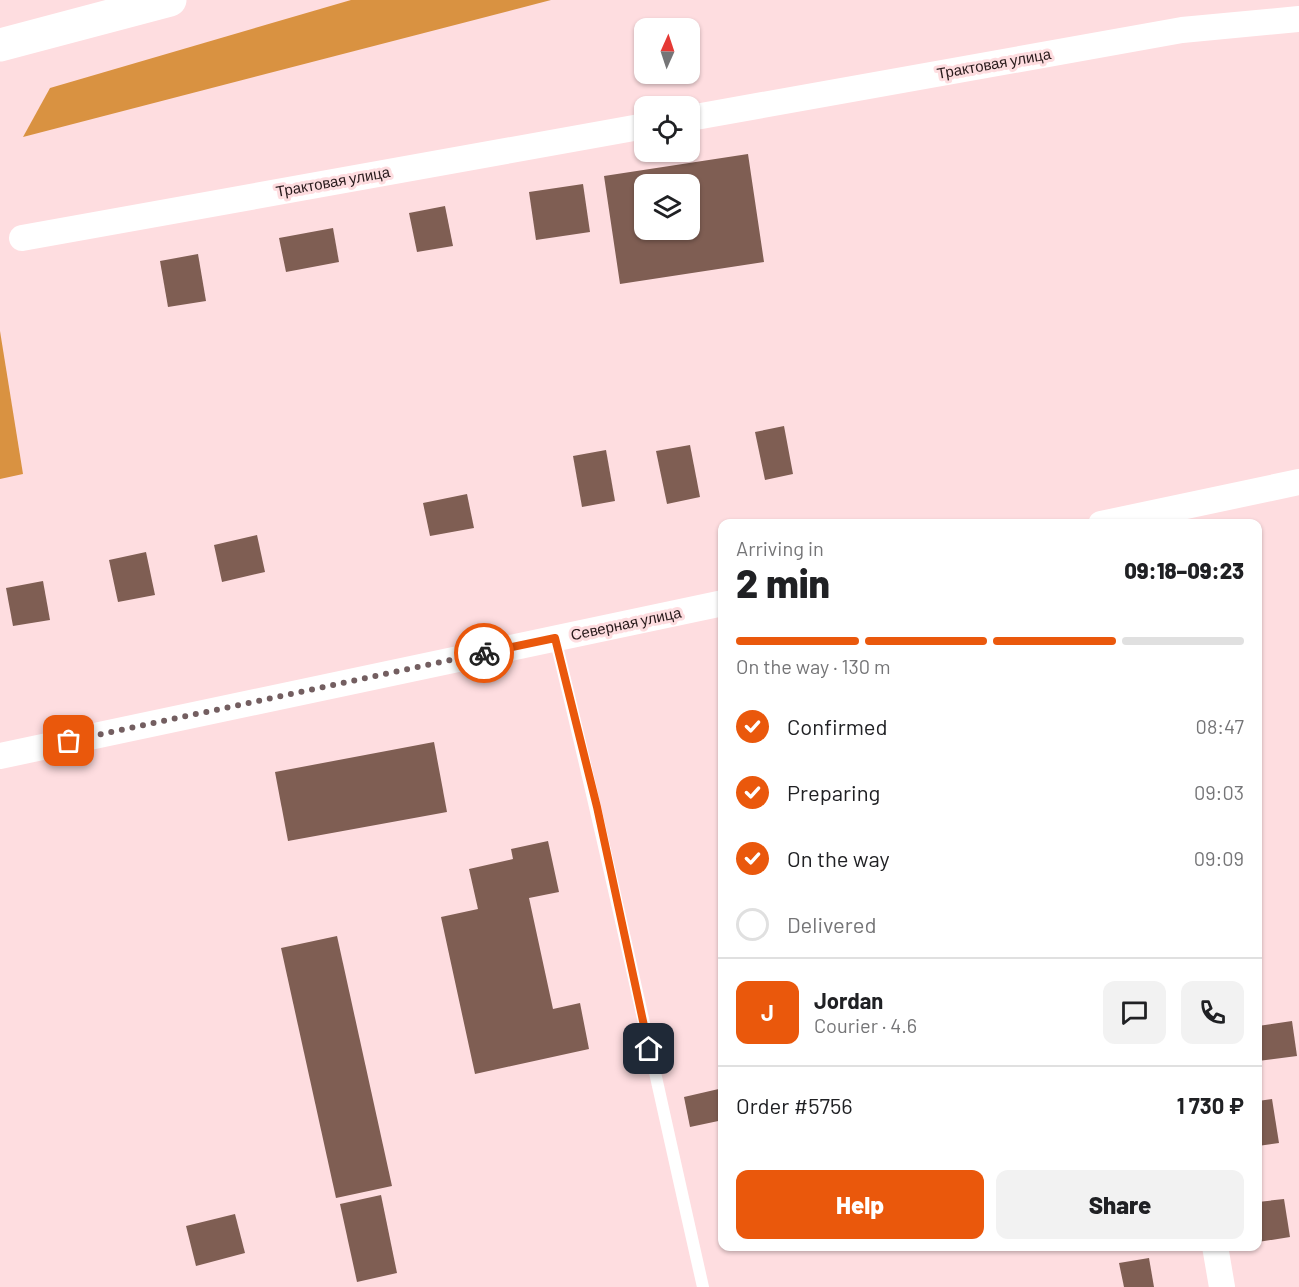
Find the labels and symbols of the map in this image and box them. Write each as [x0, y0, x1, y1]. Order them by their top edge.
north arrow [634, 18, 700, 84]
street label: Трактовая улица [935, 44, 1053, 82]
street label: Трактовая улица [274, 162, 392, 200]
street label: Северная улица [569, 602, 683, 644]
courier [454, 623, 514, 683]
pin [43, 715, 94, 766]
pin [623, 1023, 674, 1074]

